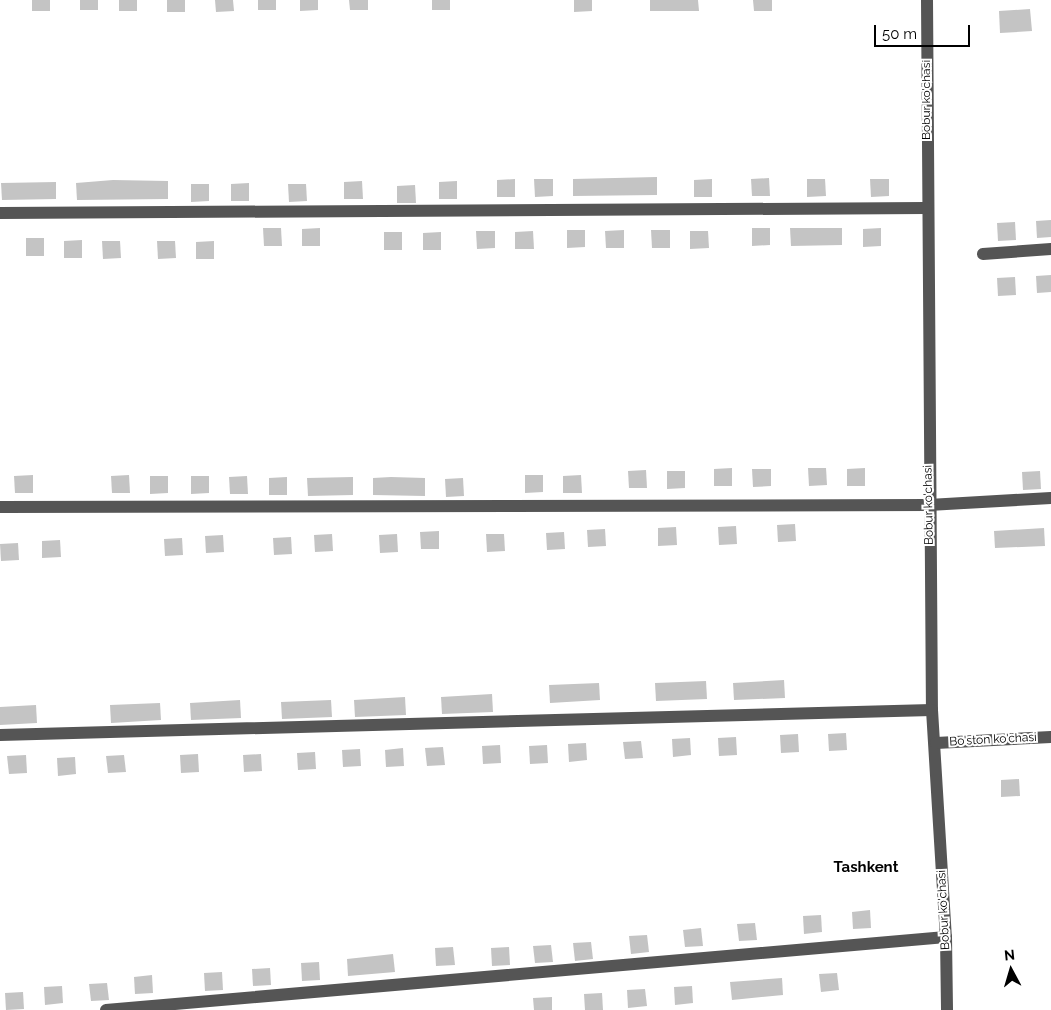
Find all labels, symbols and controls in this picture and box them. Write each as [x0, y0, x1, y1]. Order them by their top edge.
scale bar [876, 15, 972, 47]
text: 50 m [882, 25, 917, 43]
street label: Bobur ko'chasi [920, 60, 934, 140]
street label: Bobur ko'chasi [921, 465, 937, 545]
street label: Bo'ston ko'chasi [949, 731, 1037, 749]
district label: Tashkent [834, 859, 898, 877]
street label: Bobur ko'chasi [935, 869, 953, 951]
north arrow [986, 945, 1036, 995]
text: N [1003, 947, 1016, 964]

